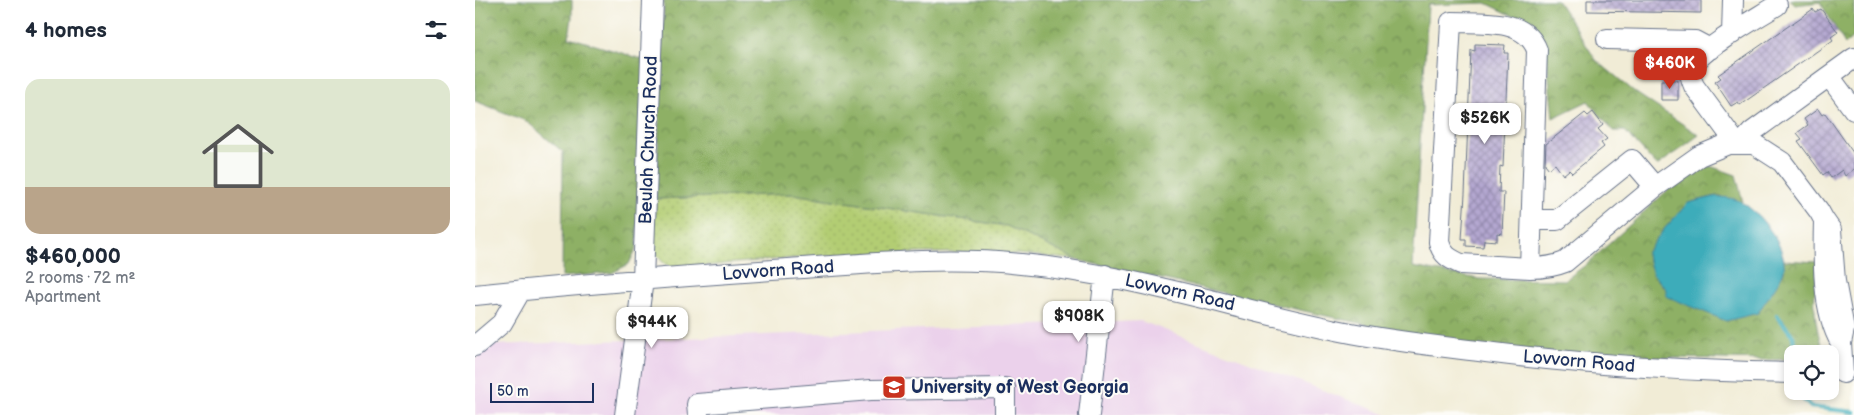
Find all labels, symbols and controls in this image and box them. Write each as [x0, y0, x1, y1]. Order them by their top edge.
icon: filters [422, 16, 450, 44]
text: 4 homes [25, 18, 107, 43]
pin: $460K [1635, 48, 1705, 90]
text: $460K [1645, 54, 1695, 73]
street label: Beulah Church Road [635, 55, 662, 225]
pin: $526K [1450, 102, 1520, 145]
text: $526K [1460, 109, 1510, 128]
icon: home [193, 111, 283, 201]
text: $460,000 [25, 244, 121, 269]
street label: Lovvorn Road [721, 256, 835, 285]
text: 2 rooms · 72 m² [25, 269, 135, 288]
street label: Lovvorn Road [1123, 270, 1237, 315]
text: Apartment [25, 288, 101, 307]
pin: $908K [1044, 300, 1114, 343]
pin: $944K [617, 306, 687, 349]
text: $908K [1054, 307, 1104, 326]
text: $944K [627, 313, 677, 332]
map controls [1784, 345, 1839, 400]
button: locate [1784, 345, 1839, 400]
street label: Lovvorn Road [1522, 346, 1636, 377]
school or university icon: University of West Georgia [881, 374, 907, 400]
place label: University of West Georgia [911, 377, 1129, 398]
scale bar [490, 380, 594, 403]
text: 50 m [497, 383, 529, 400]

